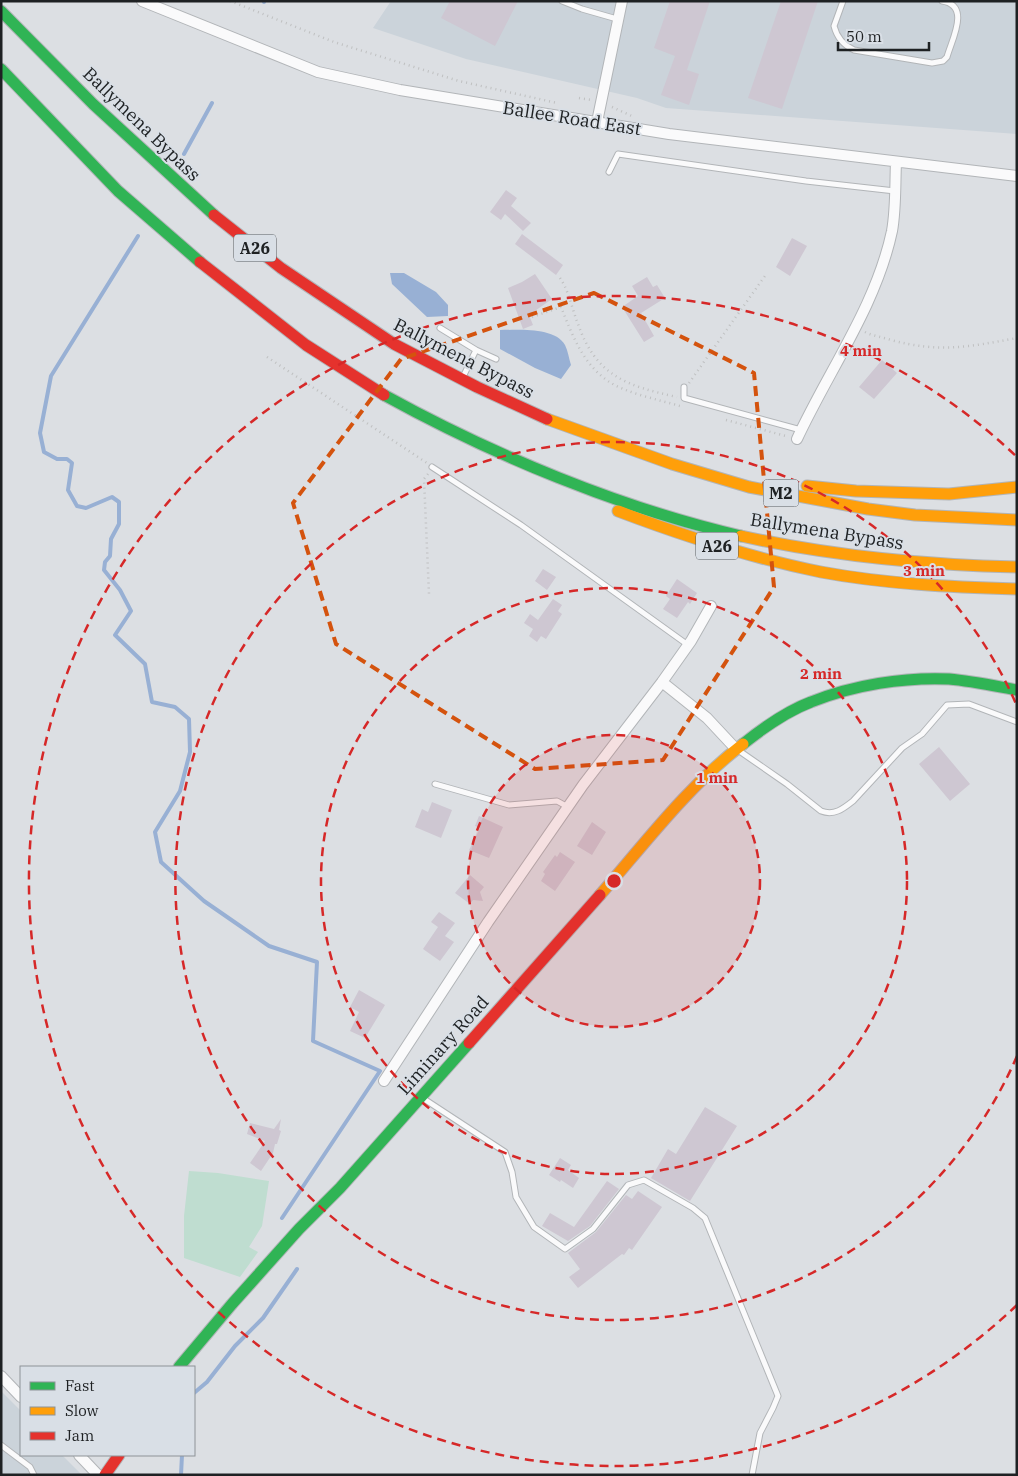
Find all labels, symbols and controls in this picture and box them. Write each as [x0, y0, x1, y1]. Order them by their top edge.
scale bar [838, 20, 929, 52]
text: 50 m [846, 27, 882, 46]
street label: Ballymena Bypass [78, 62, 206, 186]
street label: Ballee Road East [501, 96, 643, 140]
road number: A26 [234, 234, 276, 262]
street label: Ballymena Bypass [390, 313, 538, 403]
text: 4 min [840, 341, 882, 360]
road number: M2 [764, 479, 798, 506]
street label: Ballymena Bypass [749, 508, 905, 554]
road number: A26 [696, 532, 738, 560]
text: 3 min [903, 561, 945, 580]
text: 2 min [800, 664, 842, 683]
text: 1 min [696, 768, 738, 787]
centre of rings [605, 872, 623, 890]
street label: Liminary Road [392, 991, 494, 1099]
legend [20, 1366, 195, 1456]
text: Fast [65, 1376, 95, 1395]
text: Slow [65, 1401, 99, 1420]
text: Jam [65, 1426, 94, 1445]

